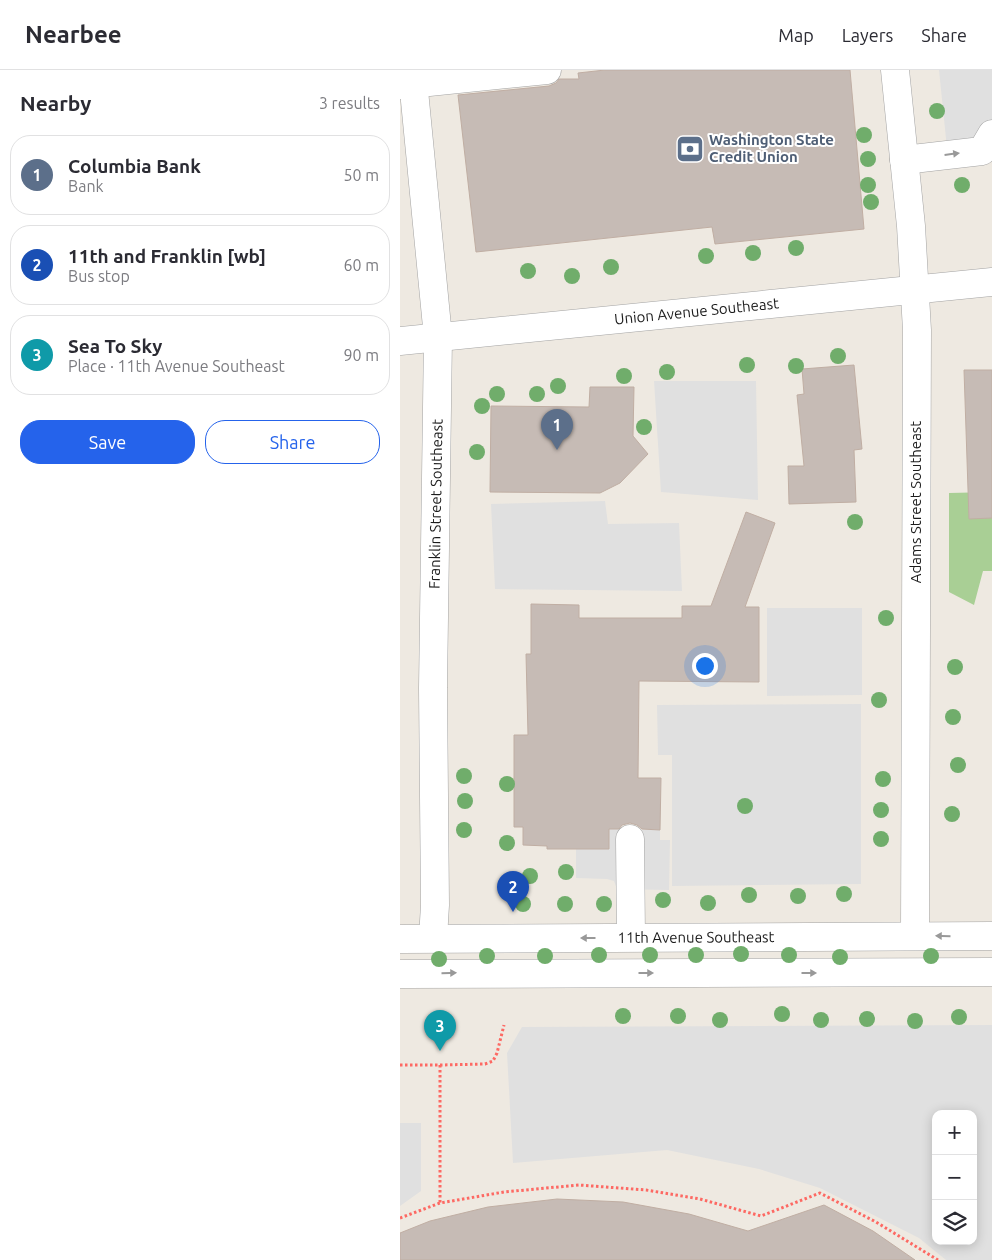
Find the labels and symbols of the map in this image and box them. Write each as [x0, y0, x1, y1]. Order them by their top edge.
place label: Washington State Credit Union [709, 131, 834, 165]
bank icon: Washington State Credit Union [675, 134, 705, 164]
one-way arrow [944, 150, 960, 158]
street label: Union Avenue Southeast [613, 294, 780, 328]
pin: 1 [541, 409, 573, 450]
street label: Franklin Street Southeast [426, 419, 445, 589]
street label: Adams Street Southeast [907, 421, 924, 583]
your location [692, 653, 718, 679]
pin: 2 [497, 871, 529, 912]
street label: 11th Avenue Southeast [617, 928, 775, 946]
one-way arrow [935, 931, 951, 939]
one-way arrow [580, 934, 596, 942]
one-way arrow [441, 969, 457, 977]
one-way arrow [638, 969, 654, 977]
one-way arrow [801, 969, 817, 977]
pin: 3 [424, 1010, 456, 1051]

